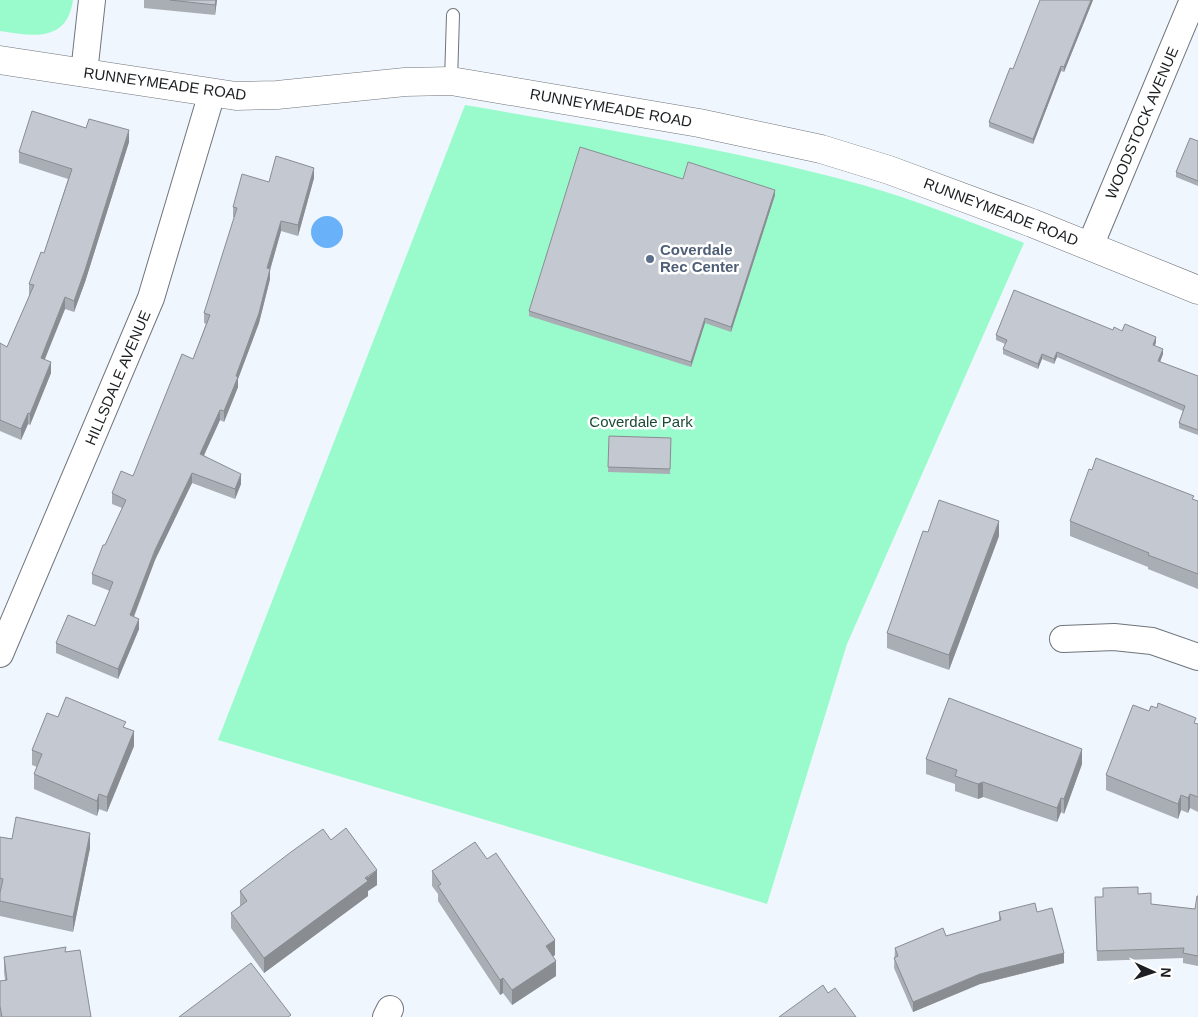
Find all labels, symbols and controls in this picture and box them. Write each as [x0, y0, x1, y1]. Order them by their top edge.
street label: WOODSTOCK AVENUE [1102, 44, 1181, 201]
street label: RUNNEYMEADE ROAD [83, 64, 248, 103]
street label: RUNNEYMEADE ROAD [529, 85, 694, 130]
street label: RUNNEYMEADE ROAD [921, 174, 1081, 249]
place label: Coverdale Rec Center [660, 241, 739, 275]
marker: Coverdale Rec Center [644, 253, 656, 265]
street label: HILLSDALE AVENUE [81, 308, 154, 448]
park label: Coverdale Park [589, 413, 693, 430]
north arrow [1128, 947, 1178, 997]
text: N [1158, 967, 1174, 978]

